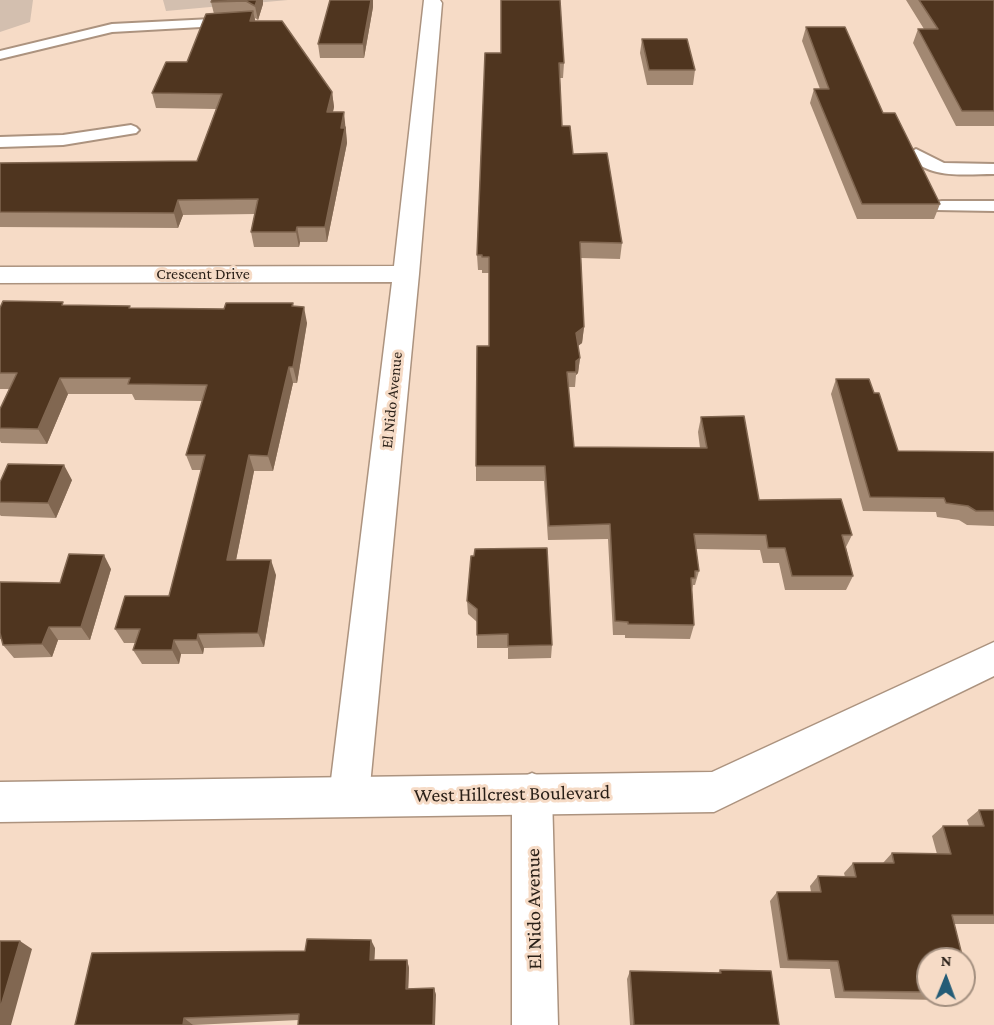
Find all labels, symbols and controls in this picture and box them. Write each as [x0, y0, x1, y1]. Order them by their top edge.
street label: Crescent Drive [156, 264, 250, 284]
street label: El Nido Avenue [377, 351, 407, 449]
street label: West Hillcrest Boulevard [414, 780, 610, 808]
street label: El Nido Avenue [521, 848, 547, 970]
north arrow [916, 947, 976, 1007]
text: N [941, 952, 952, 969]

